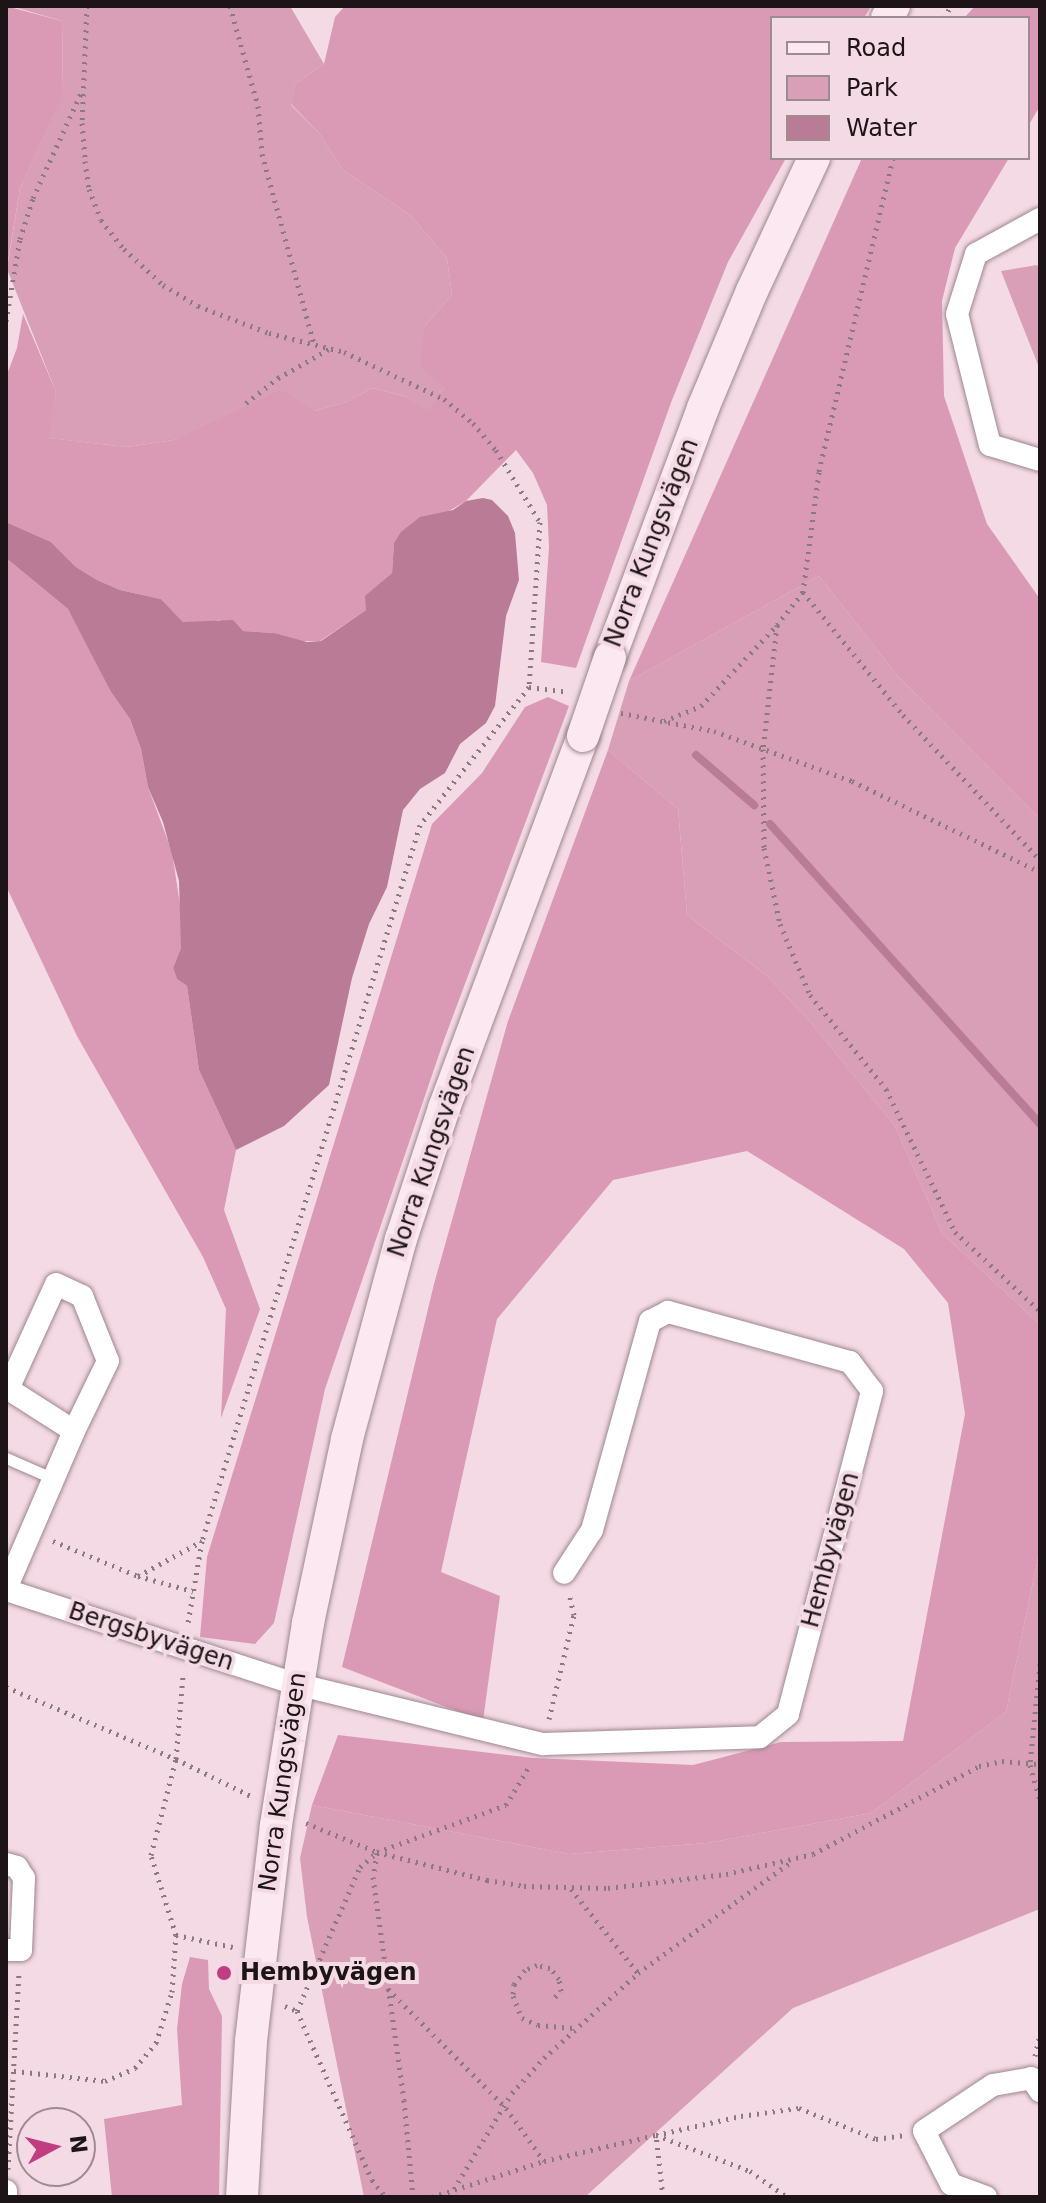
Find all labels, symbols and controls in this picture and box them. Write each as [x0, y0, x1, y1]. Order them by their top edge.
legend [770, 16, 1030, 160]
text: Road [846, 34, 906, 62]
text: Park [846, 74, 898, 102]
text: Water [846, 114, 917, 142]
street label: Norra Kungsvägen [599, 435, 705, 651]
street label: Norra Kungsvägen [382, 1043, 482, 1261]
street label: Hembyvägen [796, 1469, 866, 1631]
street label: Bergsbyvägen [65, 1597, 237, 1677]
street label: Norra Kungsvägen [253, 1671, 313, 1893]
place label: Hembyvägen [240, 1959, 417, 1987]
marker: Hembyvägen [215, 1964, 233, 1982]
north arrow [16, 2107, 96, 2187]
text: N [65, 2134, 92, 2155]

